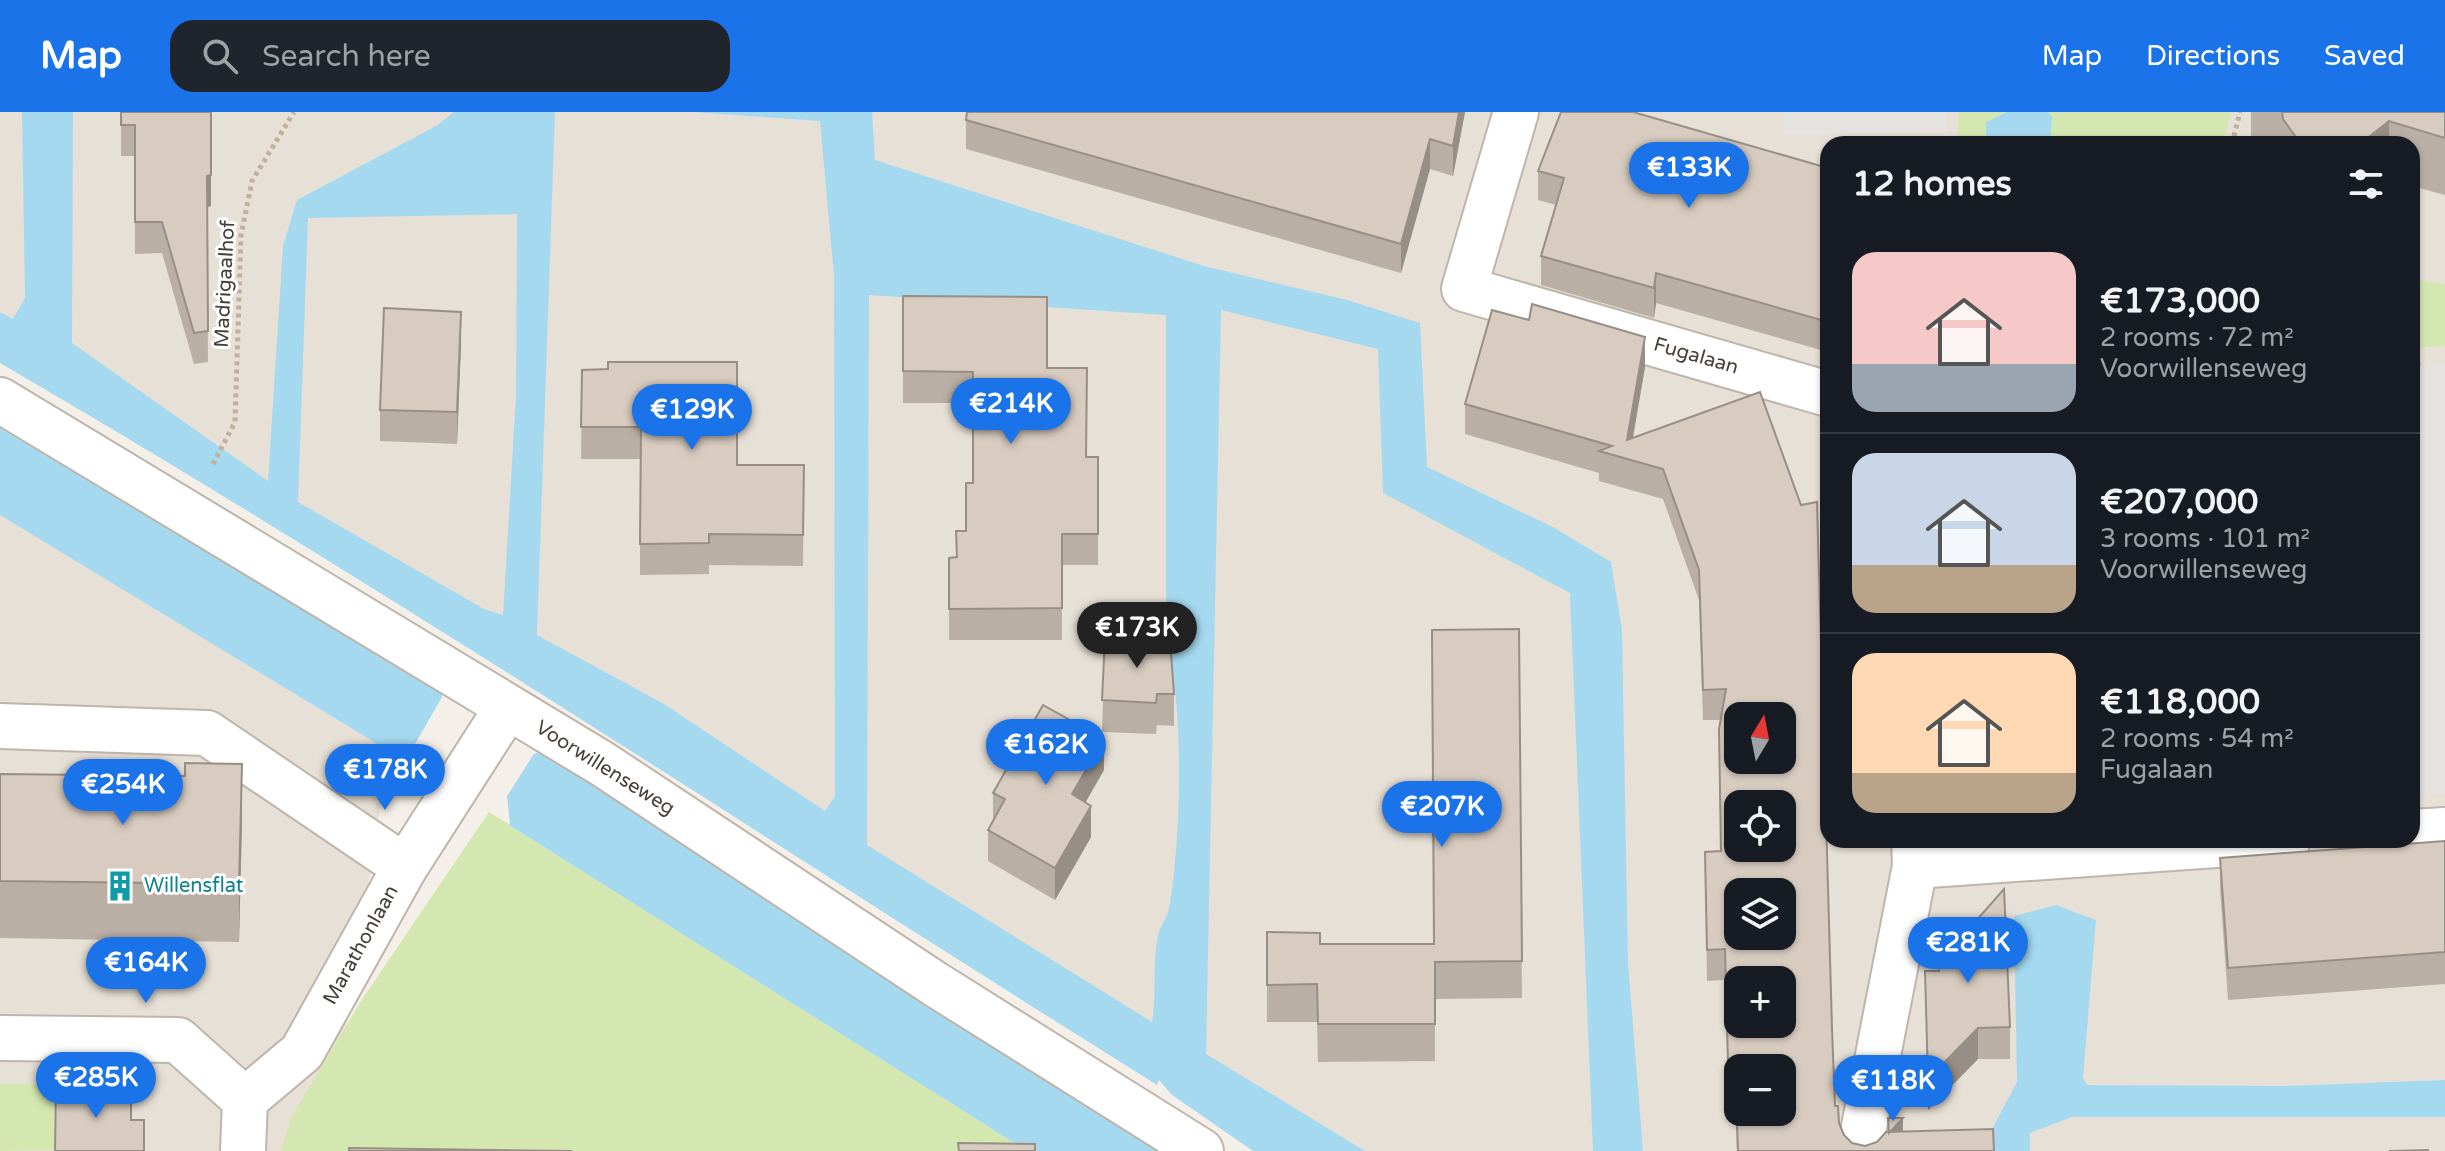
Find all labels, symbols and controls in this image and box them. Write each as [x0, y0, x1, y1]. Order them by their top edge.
search box [170, 20, 730, 92]
text: Map [40, 33, 122, 79]
icon: search [198, 34, 242, 78]
text: Search here [262, 38, 431, 75]
text: Map [2042, 39, 2102, 73]
text: Directions [2146, 39, 2280, 73]
text: Saved [2324, 39, 2405, 73]
pin: €133K [1633, 142, 1745, 210]
text: €133K [1647, 152, 1731, 183]
icon: filters [2344, 162, 2388, 206]
text: 12 homes [1852, 164, 2012, 205]
street label: Madrigaalhof [210, 219, 240, 348]
text: €173,000 [2100, 281, 2260, 322]
icon: home [1916, 284, 2012, 380]
text: 2 rooms · 72 m² [2100, 322, 2294, 353]
street label: Fugalaan [1651, 332, 1741, 380]
text: Voorwillenseweg [2100, 353, 2307, 384]
pin: €214K [955, 378, 1067, 446]
pin: €129K [636, 384, 748, 452]
text: €214K [969, 388, 1053, 419]
text: €129K [650, 394, 734, 425]
text: €207,000 [2100, 482, 2258, 523]
icon: home [1916, 485, 2012, 581]
text: 3 rooms · 101 m² [2100, 523, 2310, 554]
text: Voorwillenseweg [2100, 554, 2307, 585]
pin: €173K [1081, 602, 1193, 670]
text: €173K [1095, 612, 1179, 643]
text: €118,000 [2100, 682, 2260, 723]
icon: home [1916, 685, 2012, 781]
north arrow [1724, 702, 1796, 774]
map controls [1724, 702, 1796, 1126]
street label: Voorwillenseweg [531, 716, 679, 820]
pin: €162K [990, 719, 1102, 787]
text: 2 rooms · 54 m² [2100, 723, 2294, 754]
text: €162K [1004, 729, 1088, 760]
pin: €178K [329, 744, 441, 812]
text: €178K [343, 754, 427, 785]
text: Fugalaan [2100, 754, 2213, 785]
pin: €254K [67, 759, 179, 827]
text: €254K [81, 769, 165, 800]
pin: €207K [1386, 781, 1498, 849]
button: locate [1724, 790, 1796, 862]
text: €207K [1400, 791, 1484, 822]
building icon: Willensflat [103, 869, 137, 903]
place label: Willensflat [144, 874, 244, 898]
button: layers [1724, 878, 1796, 950]
street label: Marathonlaan [318, 881, 404, 1009]
pin: €281K [1912, 917, 2024, 985]
text: €281K [1926, 927, 2010, 958]
pin: €164K [90, 937, 202, 1005]
text: €164K [104, 947, 188, 978]
button: + [1724, 966, 1796, 1038]
pin: €285K [40, 1052, 152, 1120]
button: − [1724, 1054, 1796, 1126]
pin: €118K [1837, 1055, 1949, 1123]
text: €285K [54, 1062, 138, 1093]
text: €118K [1851, 1065, 1935, 1096]

